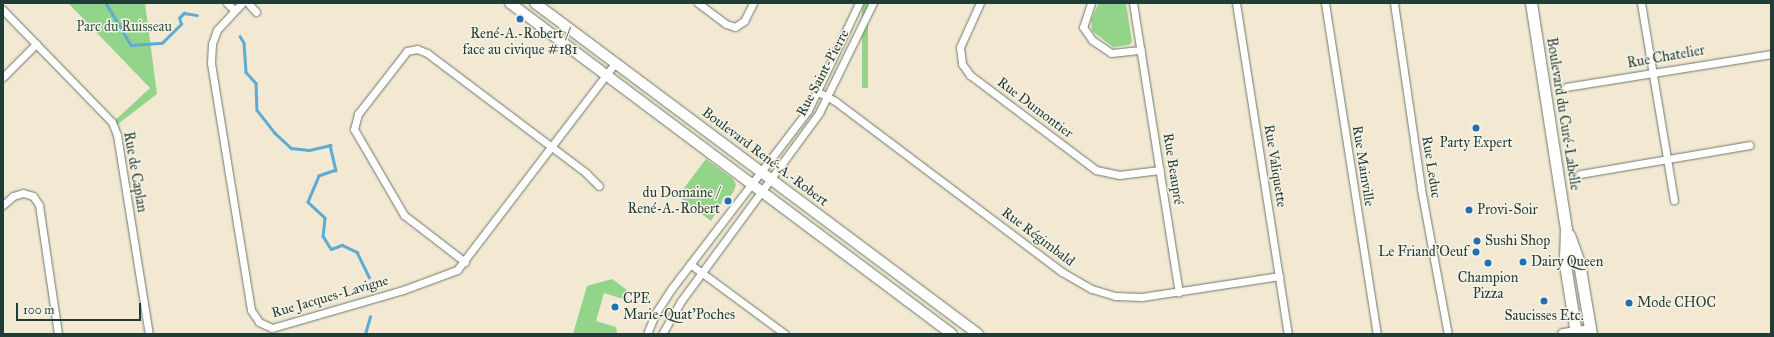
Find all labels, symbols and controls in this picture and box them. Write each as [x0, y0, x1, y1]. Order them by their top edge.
marker: René-A.-Robert / face au civique #181 [515, 14, 525, 24]
park label: Parc du Ruisseau [76, 19, 172, 35]
place label: René-A.-Robert / face au civique #181 [463, 26, 577, 58]
street label: Rue Saint-Pierre [793, 27, 853, 119]
street label: Boulevard du Curé-Labelle [1543, 36, 1583, 192]
street label: Rue Chatelier [1626, 42, 1706, 72]
street label: Rue Dumontier [994, 74, 1076, 142]
street label: Boulevard René-A.-Robert [699, 104, 831, 210]
street label: Rue Valiquette [1260, 123, 1290, 209]
marker: Party Expert [1471, 123, 1481, 133]
street label: Rue Mainville [1348, 124, 1378, 208]
street label: Rue de Caplan [120, 130, 150, 214]
street label: Rue Beaupré [1159, 132, 1187, 206]
street label: Rue Leduc [1418, 135, 1444, 199]
place label: Party Expert [1440, 135, 1512, 151]
place label: du Domaine / René-A.-Robert [627, 185, 720, 218]
marker: du Domaine / René-A.-Robert [723, 196, 733, 206]
place label: Provi-Soir [1477, 202, 1538, 218]
street label: Rue Régimbald [998, 204, 1078, 270]
marker: Provi-Soir [1464, 205, 1474, 215]
place label: Sushi Shop [1485, 233, 1550, 249]
marker: Sushi Shop [1472, 236, 1482, 246]
place label: Le Friand'Oeuf [1378, 244, 1468, 260]
marker: Le Friand'Oeuf [1471, 247, 1481, 257]
place label: Dairy Queen [1531, 254, 1603, 270]
marker: Dairy Queen [1518, 257, 1528, 267]
marker: Champion Pizza [1483, 258, 1493, 268]
place label: Champion Pizza [1458, 270, 1518, 302]
street label: Rue Jacques-Lavigne [270, 272, 390, 322]
place label: CPE Marie-Quat'Poches [623, 291, 735, 324]
scale bar [18, 295, 143, 321]
place label: Mode CHOC [1637, 295, 1716, 311]
marker: Saucisses Etc. [1539, 296, 1549, 306]
marker: Mode CHOC [1624, 298, 1634, 308]
marker: CPE Marie-Quat'Poches [610, 302, 620, 312]
text: 100 m [23, 303, 54, 317]
place label: Saucisses Etc. [1504, 308, 1584, 324]

